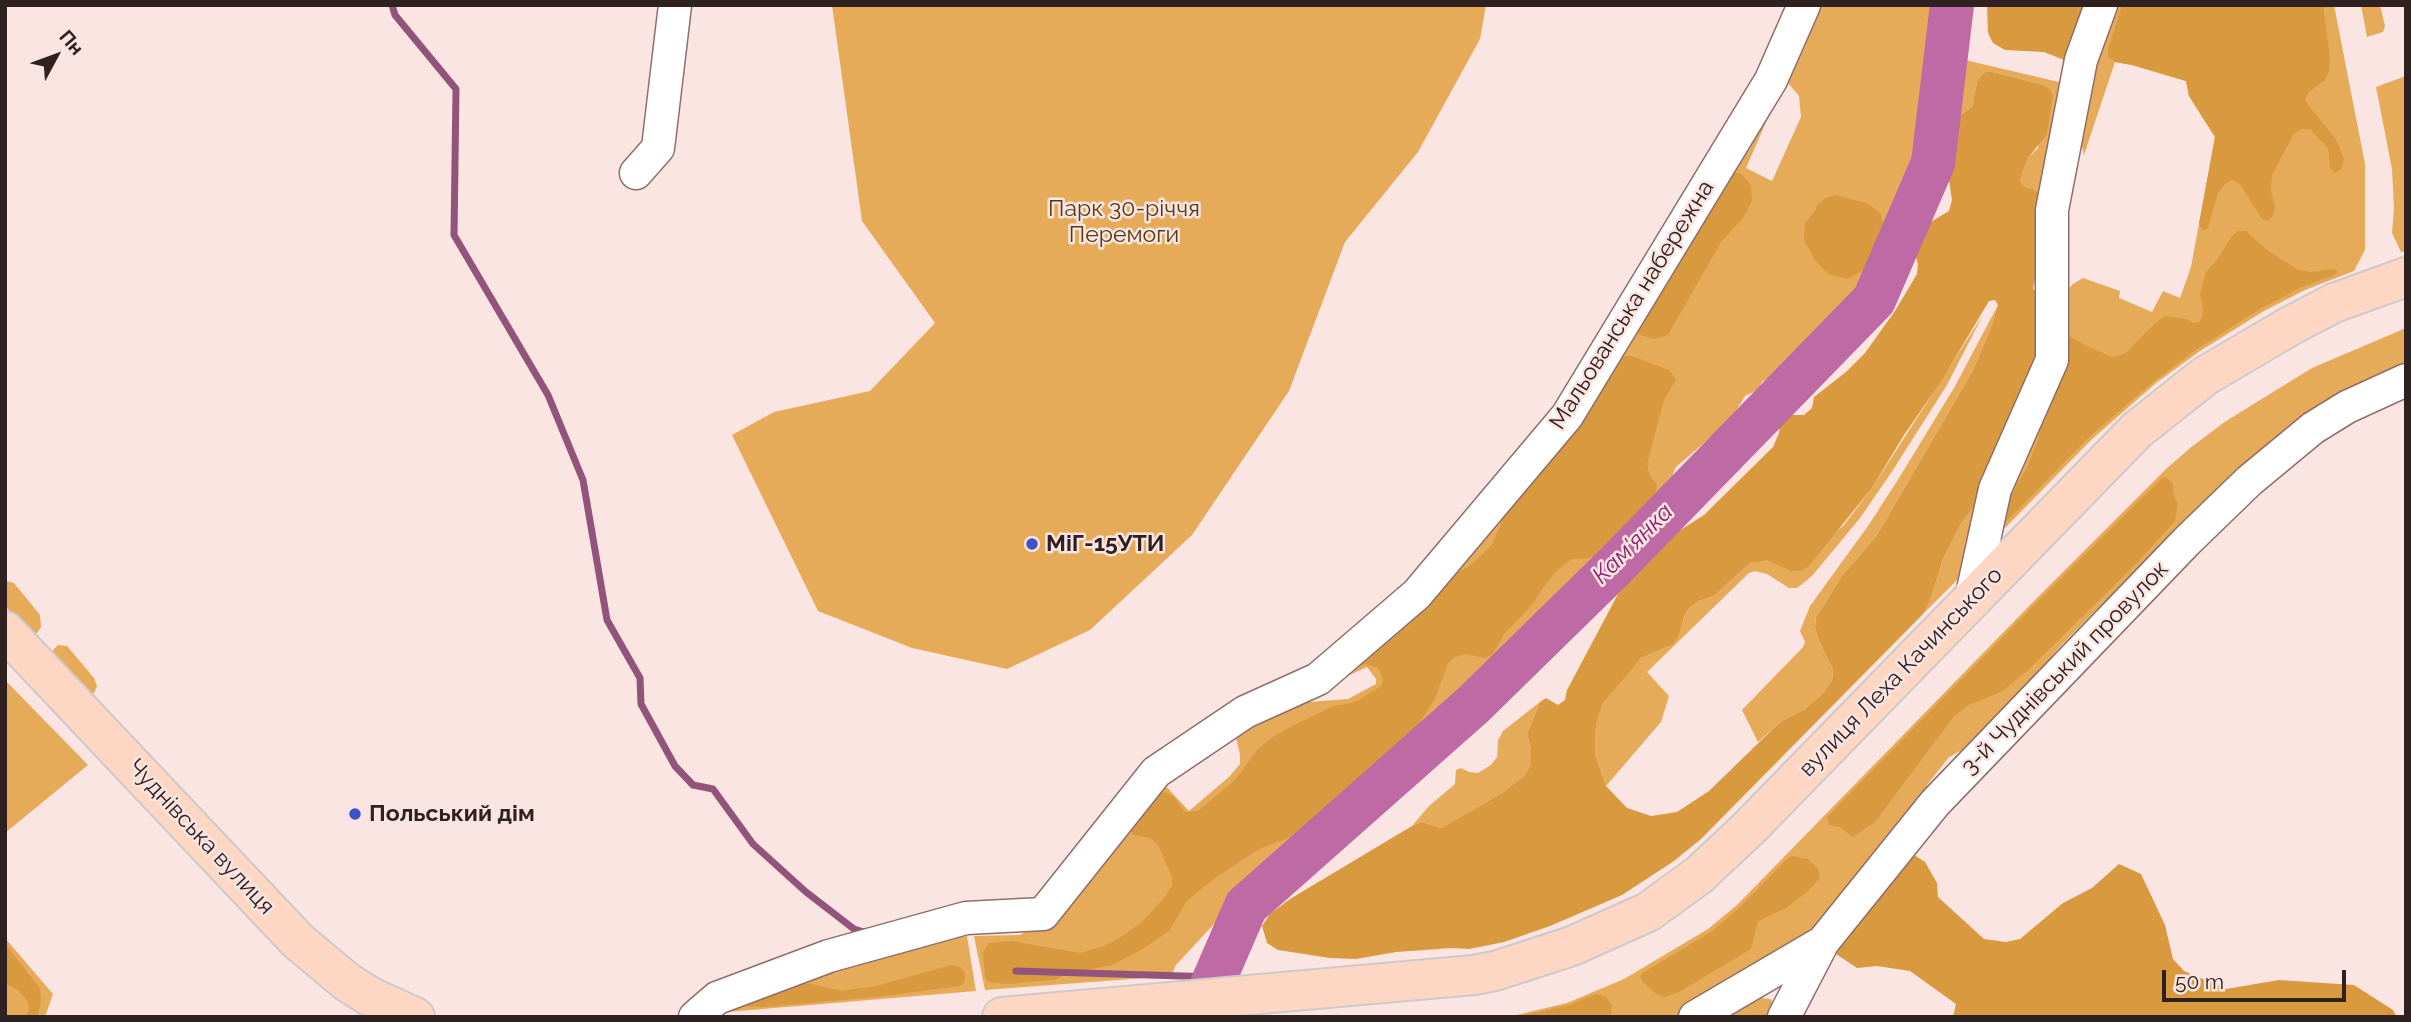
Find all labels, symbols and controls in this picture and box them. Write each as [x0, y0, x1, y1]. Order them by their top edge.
north arrow [21, 21, 91, 91]
text: Пн [55, 25, 88, 59]
street label: Мальованська набережна [1544, 175, 1720, 435]
park label: Парк 30-річчя Перемоги [1048, 195, 1200, 249]
water label: Кам'янка [1587, 498, 1679, 590]
place label: МіГ-15УТИ [1046, 530, 1164, 558]
marker: МіГ-15УТИ [1024, 536, 1040, 552]
street label: 3-й Чуднівський провулок [1956, 555, 2174, 781]
street label: вулиця Леха Качинського [1794, 561, 2008, 783]
street label: Чуднівська вулиця [122, 754, 280, 920]
place label: Польський дім [369, 800, 535, 828]
marker: Польський дім [347, 806, 363, 822]
scale bar [2166, 956, 2350, 1000]
text: 50 m [2175, 969, 2224, 994]

